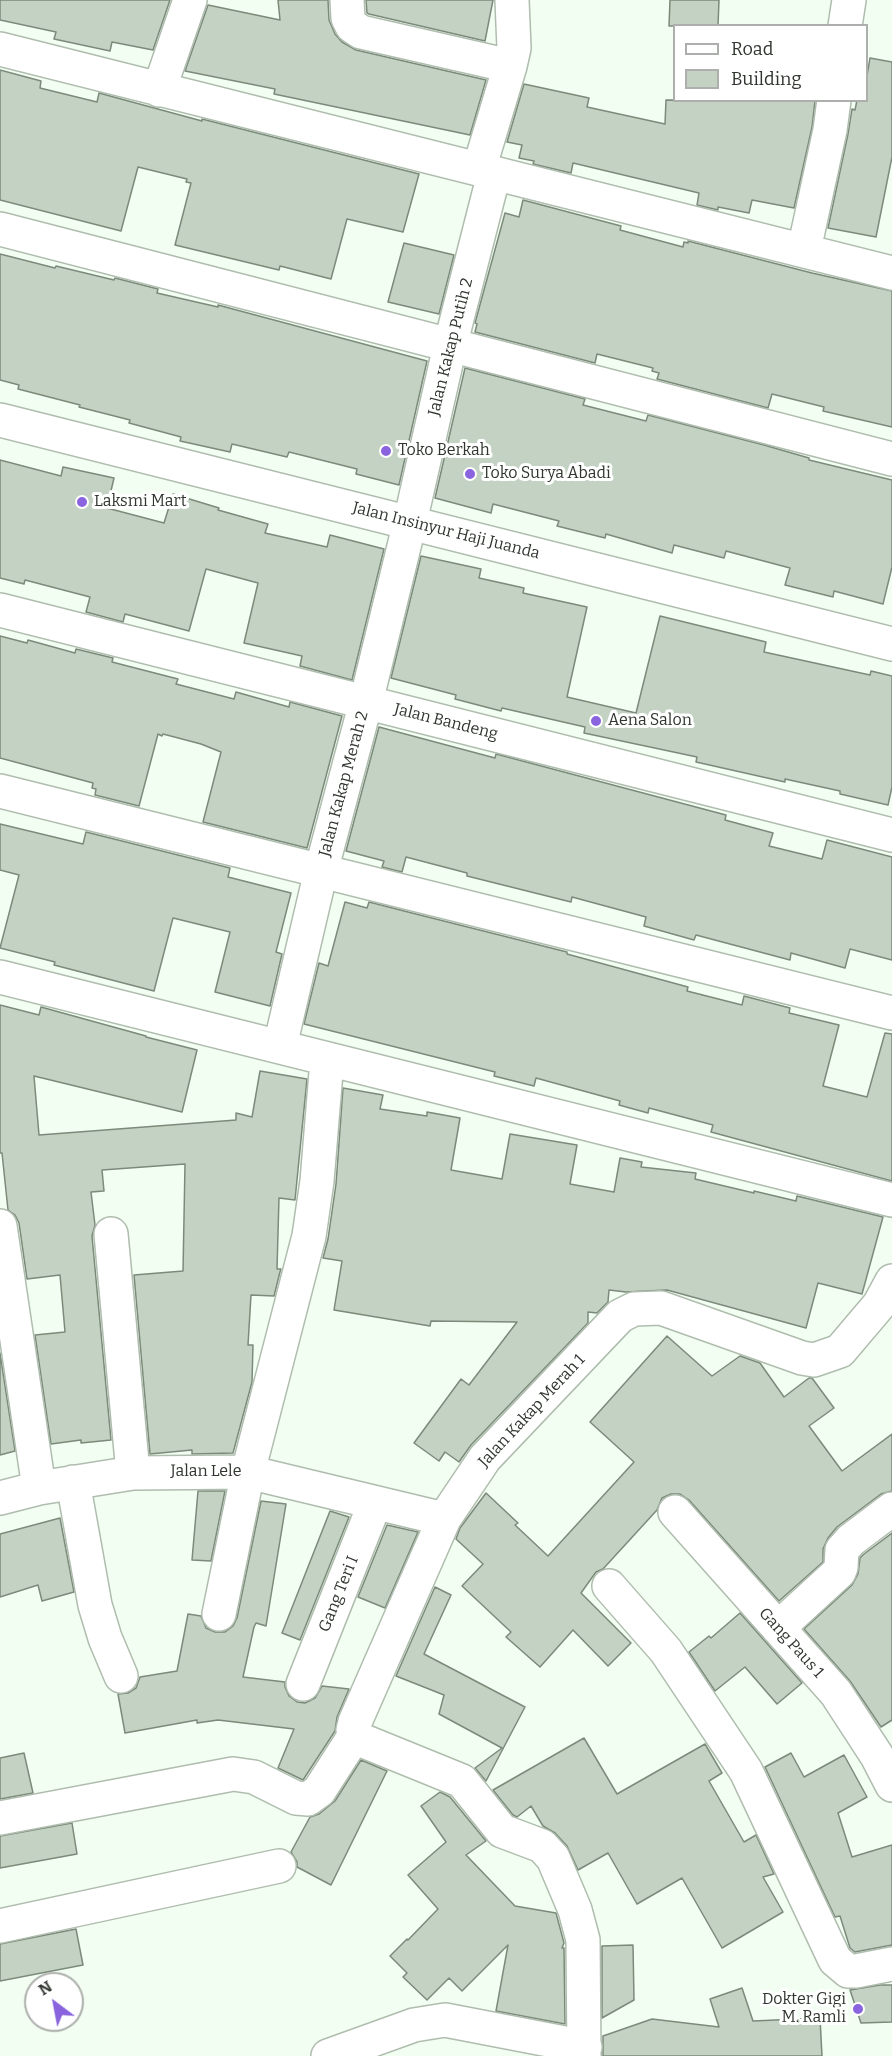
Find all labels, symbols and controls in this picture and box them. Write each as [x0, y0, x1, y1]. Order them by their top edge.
legend [673, 24, 868, 102]
text: Road [731, 38, 773, 60]
text: Building [731, 68, 802, 90]
street label: Jalan Kakap Putih 2 [425, 276, 477, 418]
place label: Toko Berkah [398, 441, 490, 461]
marker: Toko Berkah [379, 444, 393, 458]
place label: Toko Surya Abadi [482, 464, 611, 484]
marker: Toko Surya Abadi [463, 467, 477, 481]
place label: Laksmi Mart [94, 492, 186, 512]
marker: Laksmi Mart [75, 495, 89, 509]
street label: Jalan Insinyur Haji Juanda [350, 498, 542, 564]
street label: Jalan Bandeng [392, 700, 500, 744]
street label: Jalan Kakap Merah 2 [315, 709, 373, 859]
place label: Aena Salon [608, 711, 692, 731]
marker: Aena Salon [589, 714, 603, 728]
street label: Jalan Kakap Merah 1 [475, 1351, 589, 1471]
street label: Jalan Lele [171, 1462, 241, 1482]
street label: Gang Teri I [315, 1553, 363, 1635]
street label: Gang Paus 1 [755, 1604, 827, 1682]
north arrow [24, 1972, 84, 2032]
text: N [35, 1977, 56, 1999]
place label: Dokter Gigi M. Ramli [762, 1990, 846, 2028]
marker: Dokter Gigi M. Ramli [851, 2002, 865, 2016]

